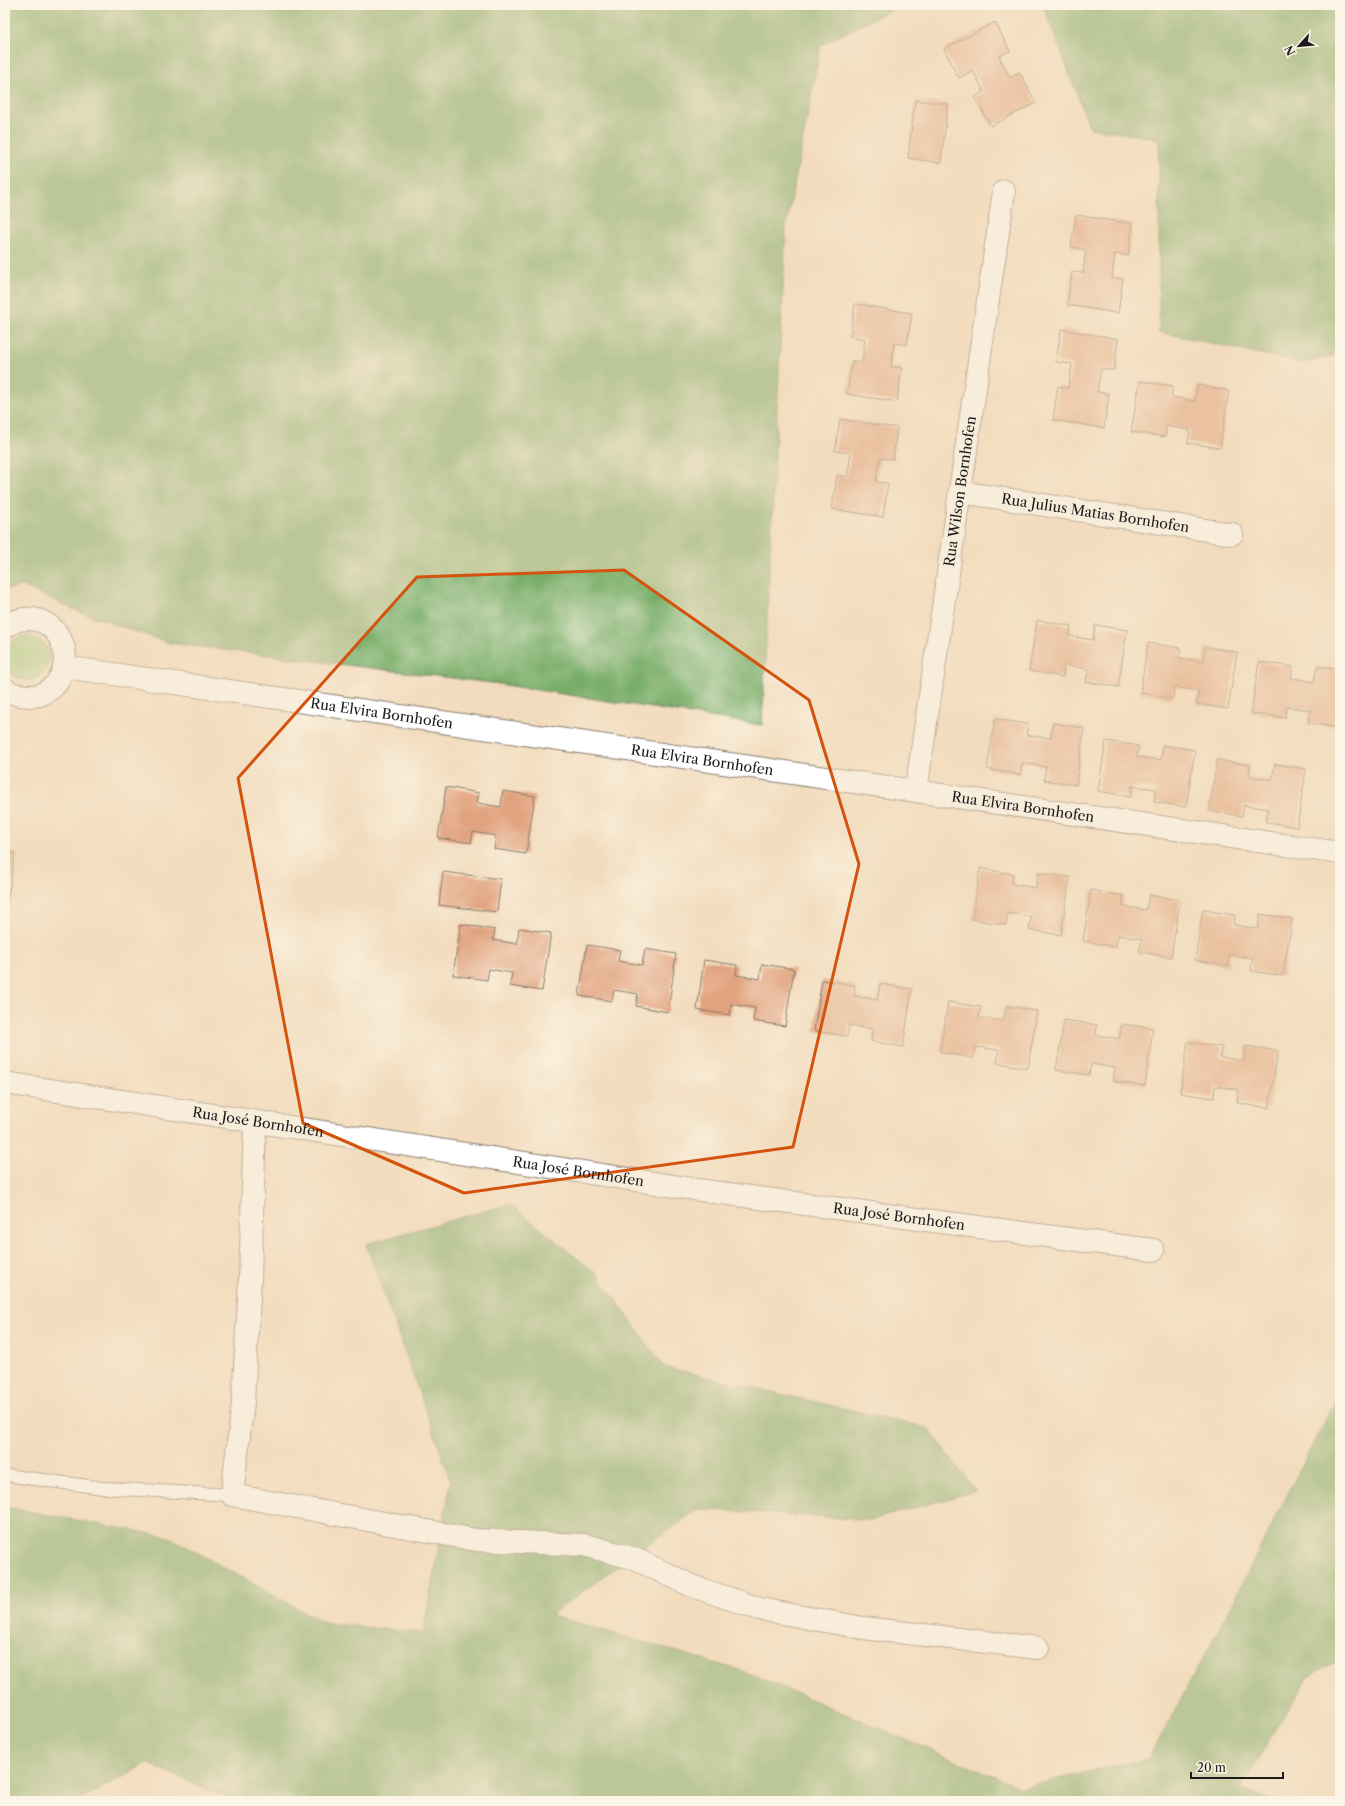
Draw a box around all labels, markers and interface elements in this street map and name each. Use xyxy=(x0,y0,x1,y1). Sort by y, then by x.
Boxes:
north arrow xyxy=(1279,26,1319,66)
text: N xyxy=(1281,43,1298,58)
street label: Rua Wilson Bornhofen xyxy=(940,414,980,568)
street label: Rua Julius Matias Bornhofen xyxy=(1000,490,1191,536)
street label: Rua Elvira Bornhofen xyxy=(309,694,454,733)
street label: Rua Elvira Bornhofen xyxy=(630,741,775,779)
street label: Rua Elvira Bornhofen xyxy=(950,787,1096,826)
street label: Rua José Bornhofen xyxy=(191,1103,325,1141)
street label: Rua José Bornhofen xyxy=(511,1152,645,1190)
street label: Rua José Bornhofen xyxy=(832,1199,966,1234)
scale bar xyxy=(1191,1754,1283,1780)
text: 20 m xyxy=(1197,1760,1226,1775)

